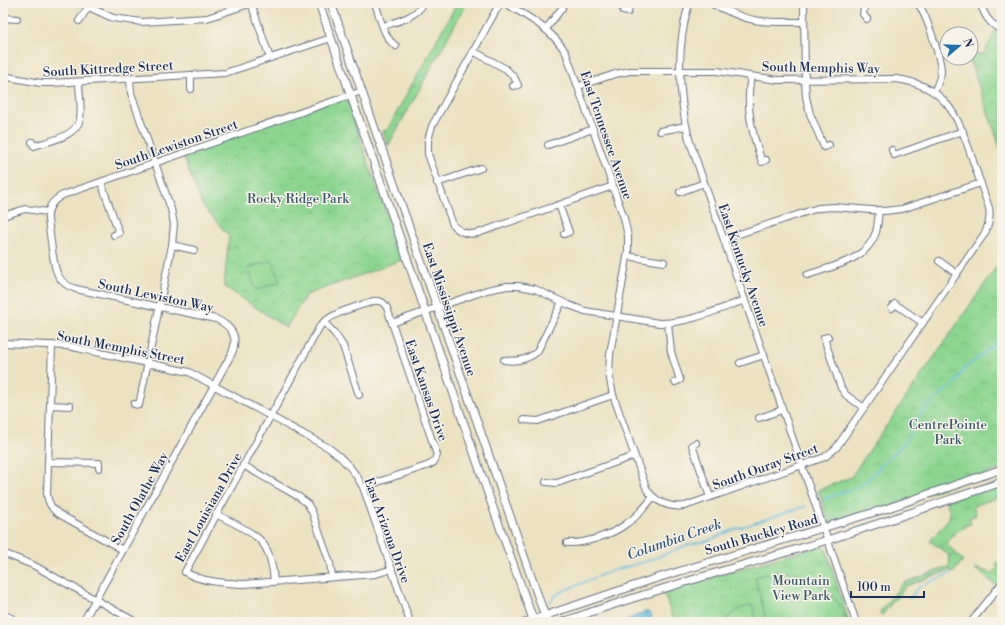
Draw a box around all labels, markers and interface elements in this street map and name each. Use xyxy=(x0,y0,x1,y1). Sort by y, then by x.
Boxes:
north arrow xyxy=(939,26,979,66)
text: N xyxy=(959,37,976,50)
street label: South Kittredge Street xyxy=(42,58,174,80)
street label: South Memphis Way xyxy=(762,59,881,77)
street label: East Tennessee Avenue xyxy=(576,69,636,202)
street label: South Lewiston Street xyxy=(113,116,240,174)
park label: Rocky Ridge Park xyxy=(247,191,350,207)
street label: East Kentucky Avenue xyxy=(714,202,772,330)
street label: East Mississippi Avenue xyxy=(419,240,480,379)
street label: South Lewiston Way xyxy=(97,276,216,316)
street label: South Memphis Street xyxy=(55,328,187,368)
street label: East Kansas Drive xyxy=(401,337,451,444)
park label: CentrePointe Park xyxy=(909,417,988,448)
street label: South Ouray Street xyxy=(710,440,821,493)
street label: South Olathe Way xyxy=(108,449,172,548)
street label: East Louisiana Drive xyxy=(172,449,246,565)
street label: East Arizona Drive xyxy=(360,475,414,586)
street label: South Buckley Road xyxy=(703,511,820,559)
water label: Columbia Creek xyxy=(625,515,724,565)
park label: Mountain View Park xyxy=(771,573,831,604)
scale bar xyxy=(851,573,924,599)
text: 100 m xyxy=(857,580,891,595)

